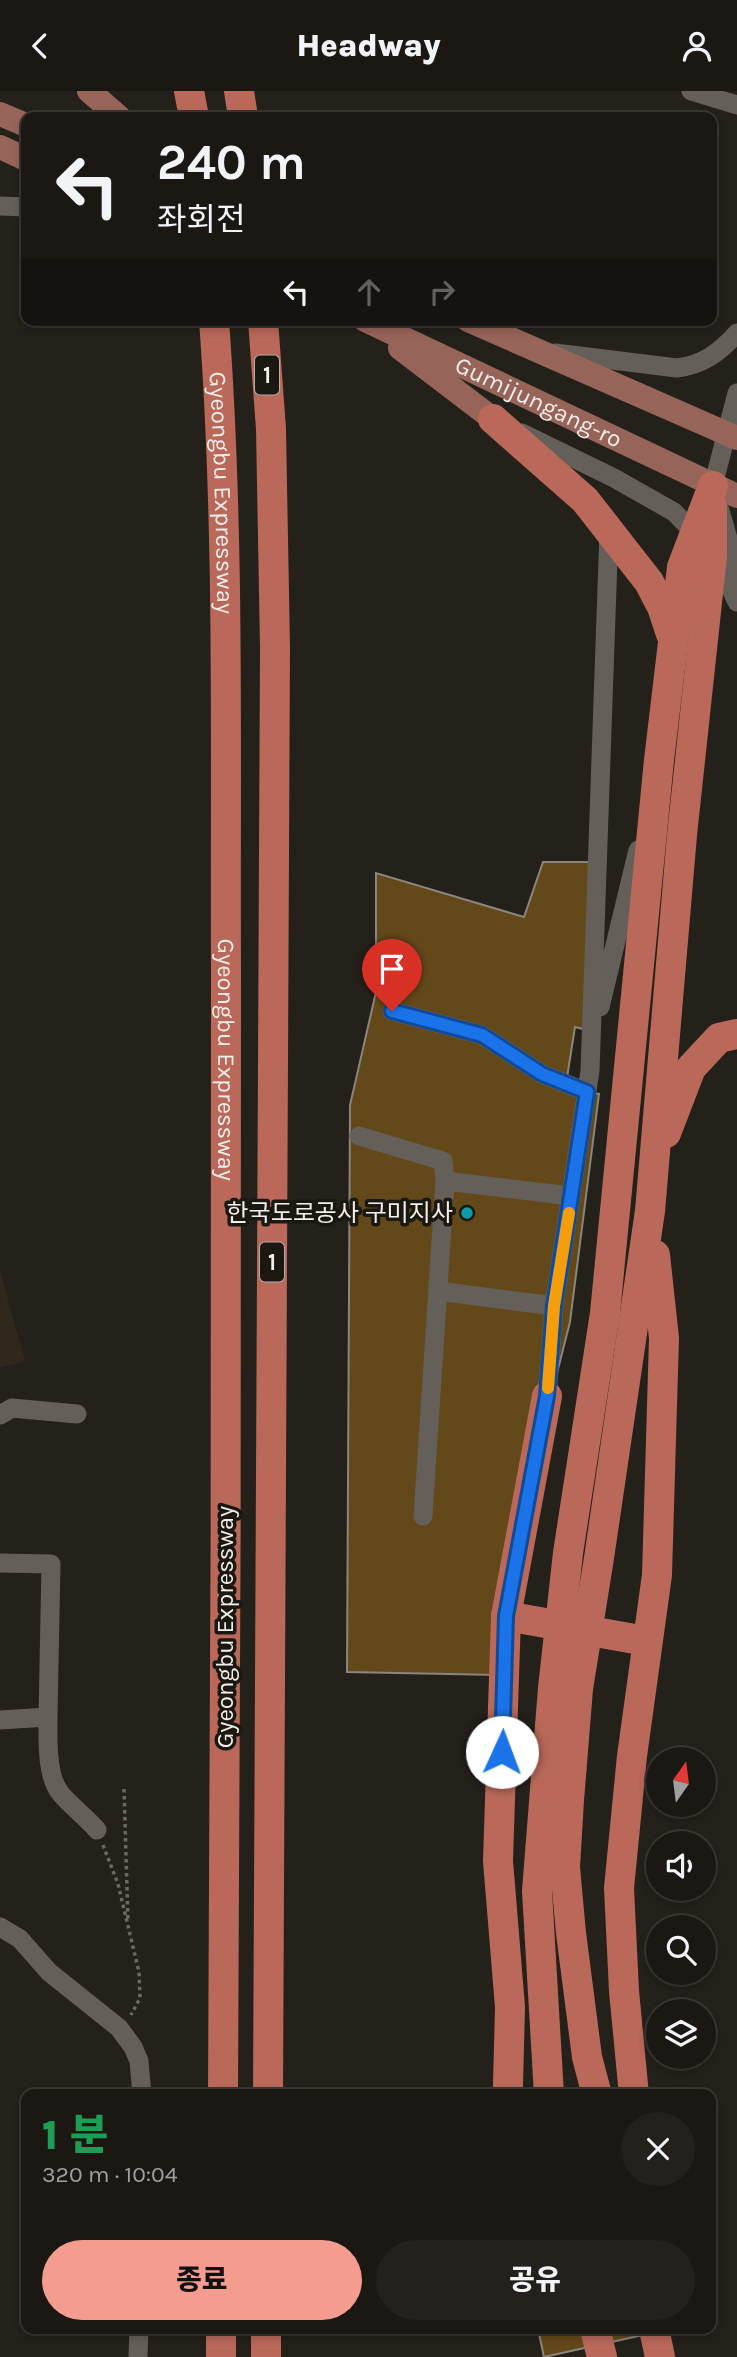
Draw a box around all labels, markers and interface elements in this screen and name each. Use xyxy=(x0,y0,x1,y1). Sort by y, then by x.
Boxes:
icon: back xyxy=(21,27,59,65)
text: Headway xyxy=(296,27,441,64)
icon: person xyxy=(678,27,716,65)
text: 240 m xyxy=(157,134,306,191)
icon: left xyxy=(42,140,133,231)
text: 좌회전 xyxy=(157,201,245,238)
icon: left xyxy=(277,273,315,311)
icon: ahead xyxy=(350,273,388,311)
icon: right xyxy=(423,273,461,311)
street label: Gumijungang-ro xyxy=(451,351,626,454)
road number: 1 xyxy=(255,355,279,395)
street label: Gyeongbu Expressway xyxy=(203,371,239,614)
street label: Gyeongbu Expressway xyxy=(212,938,240,1181)
pin xyxy=(362,939,422,1011)
icon: arrive xyxy=(373,950,411,988)
place label: 한국도로공사 구미지사 xyxy=(227,1199,453,1227)
marker: 한국도로공사 구미지사 xyxy=(459,1205,475,1221)
road number: 1 xyxy=(260,1243,284,1281)
street label: Gyeongbu Expressway xyxy=(211,1506,239,1748)
position arrow xyxy=(465,1715,539,1789)
north arrow xyxy=(646,1747,716,1817)
map controls xyxy=(646,1747,716,2069)
button: sound xyxy=(646,1831,716,1901)
button: search xyxy=(646,1915,716,1985)
button: layers xyxy=(646,1999,716,2069)
text: 1 분 xyxy=(42,2110,108,2160)
button: close xyxy=(621,2112,695,2186)
text: 320 m · 10:04 xyxy=(42,2161,178,2188)
button: 종료 xyxy=(42,2240,362,2320)
button: 공유 xyxy=(376,2240,695,2320)

